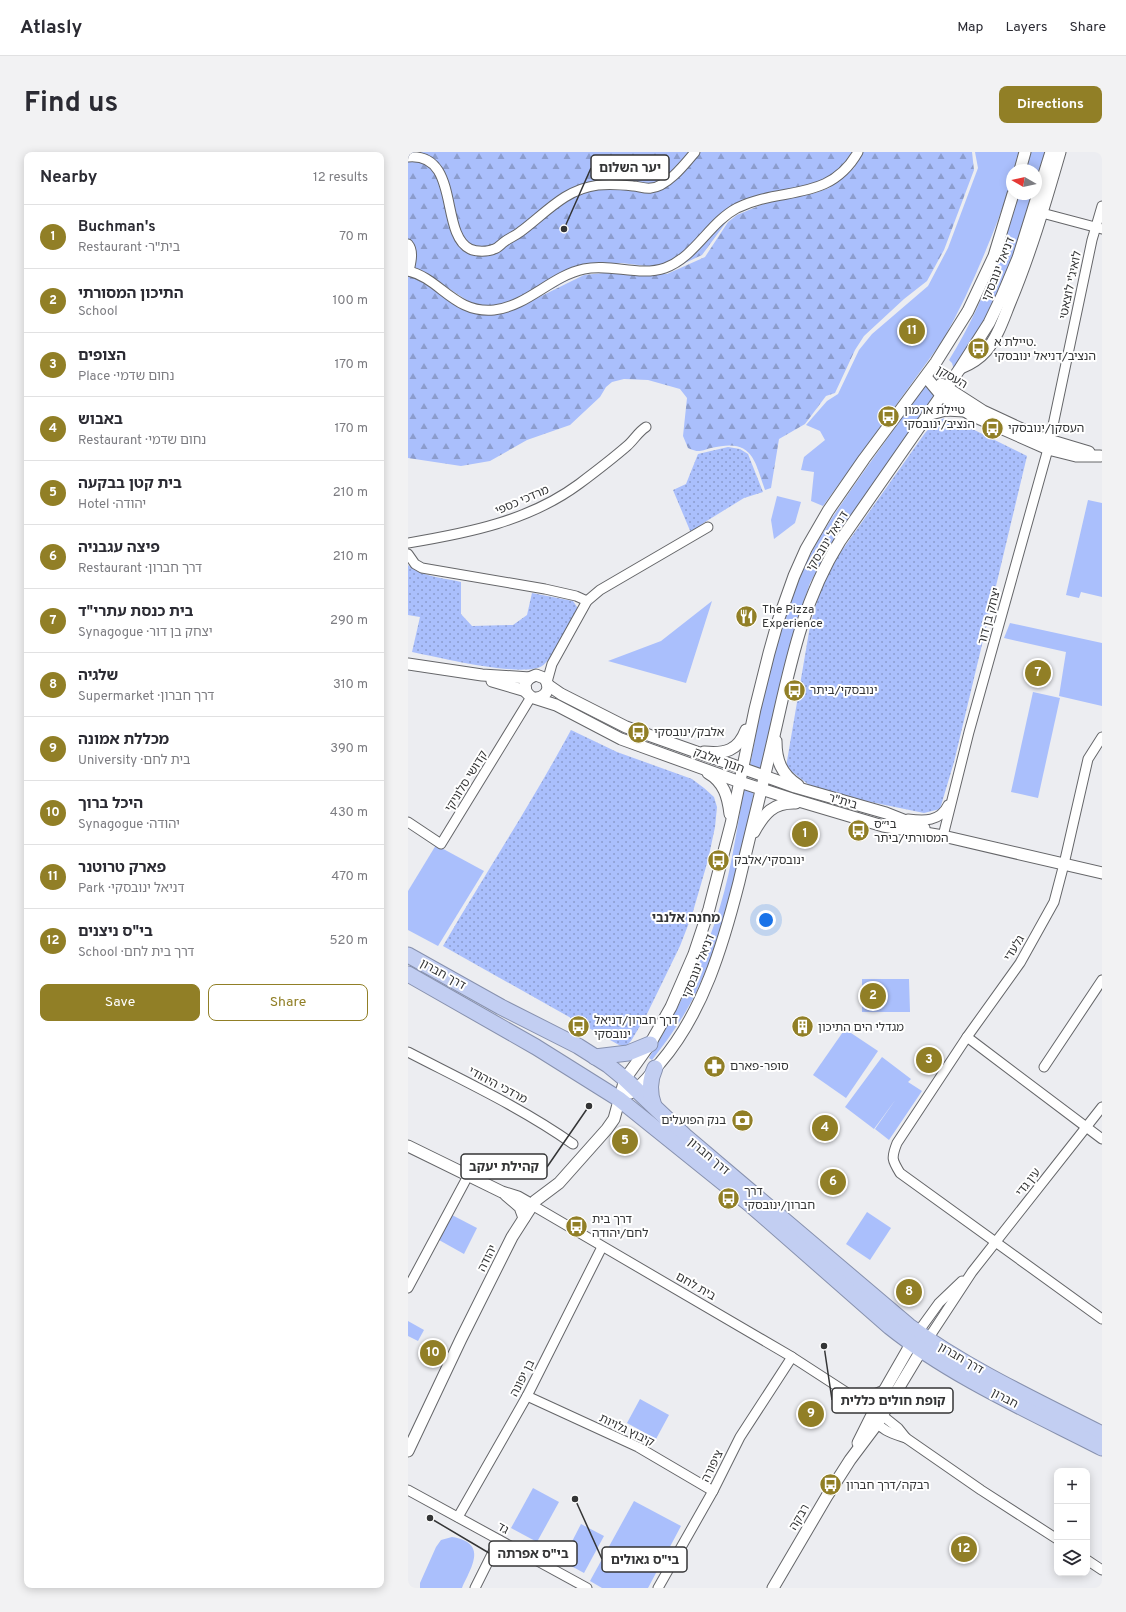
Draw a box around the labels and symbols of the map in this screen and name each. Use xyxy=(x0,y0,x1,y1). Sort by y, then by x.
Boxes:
callout: יער השלום xyxy=(591,155,669,180)
text: יער השלום xyxy=(599,161,661,177)
north arrow xyxy=(1006,164,1042,200)
street label: דניאל ינובסקי xyxy=(979,234,1019,304)
street label: לואיג'י לוצאטי xyxy=(1056,250,1086,321)
pin: 11 xyxy=(899,316,925,346)
place label: טיילת א. הנציב/דניאל ינובסקי xyxy=(994,335,1096,365)
bus stop icon: טיילת א. הנציב/דניאל ינובסקי xyxy=(966,336,992,362)
street label: העסקן xyxy=(933,363,970,393)
place label: טיילת ארמון הנציב/ינובסקי xyxy=(904,403,975,433)
bus stop icon: טיילת ארמון הנציב/ינובסקי xyxy=(876,404,902,430)
bus stop icon: העסקן/ינובסקי xyxy=(979,415,1005,441)
place label: העסקן/ינובסקי xyxy=(1008,421,1084,437)
street label: מרדכי כספי xyxy=(493,482,552,519)
street label: דניאל ינובסקי xyxy=(803,508,853,575)
street label: יצחק בן דור xyxy=(975,586,1005,647)
place label: The Pizza Experience xyxy=(762,602,823,632)
restaurant icon: The Pizza Experience xyxy=(733,603,759,629)
pin: 7 xyxy=(1025,658,1051,688)
bus stop icon: ינובסקי/ביתר xyxy=(782,677,808,703)
place label: ינובסקי/ביתר xyxy=(810,683,877,699)
bus stop icon: אלבק/ינובסקי xyxy=(625,719,651,745)
place label: אלבק/ינובסקי xyxy=(654,725,725,741)
street label: חנוך אלבק xyxy=(691,744,746,778)
street label: קדושי סלוניקי xyxy=(442,748,492,815)
street label: בית"ר xyxy=(826,790,859,814)
place label: בי״ס המסורתי/ביתר xyxy=(874,817,949,847)
bus stop icon: בי״ס המסורתי/ביתר xyxy=(846,818,872,844)
pin: 1 xyxy=(792,819,818,849)
bus stop icon: ינובסקי/אלבק xyxy=(706,847,732,873)
place label: ינובסקי/אלבק xyxy=(734,853,804,869)
your location xyxy=(756,910,776,930)
district label: מחנה אלנבי xyxy=(652,911,720,927)
street label: דניאל ינובסקי xyxy=(679,931,719,1001)
street label: גלעדי xyxy=(1001,932,1029,965)
street label: דרך חברון xyxy=(417,956,469,994)
pin: 2 xyxy=(860,981,886,1011)
place label: דרך חברון/דניאל ינובסקי xyxy=(594,1013,678,1043)
bus stop icon: דרך חברון/דניאל ינובסקי xyxy=(565,1014,591,1040)
building icon: מגדלי הים התיכון xyxy=(789,1014,815,1040)
place label: מגדלי הים התיכון xyxy=(818,1020,904,1036)
pin: 3 xyxy=(916,1045,942,1075)
pharmacy icon: סופר-פארם xyxy=(701,1053,727,1079)
place label: סופר-פארם xyxy=(730,1059,789,1075)
street label: מרדכי היהודי xyxy=(465,1064,530,1108)
bank icon: בנק הפועלים xyxy=(729,1107,755,1133)
place label: בנק הפועלים xyxy=(661,1113,726,1129)
pin: 4 xyxy=(812,1113,838,1143)
pin: 5 xyxy=(612,1126,638,1156)
street label: דרך חברון xyxy=(684,1135,733,1179)
callout: קהילת יעקב xyxy=(461,1154,547,1179)
text: קהילת יעקב xyxy=(469,1160,539,1176)
street label: עין גדי xyxy=(1013,1165,1045,1200)
pin: 6 xyxy=(820,1167,846,1197)
place label: דרך חברון/ינובסקי xyxy=(744,1184,815,1214)
bus stop icon: דרך חברון/ינובסקי xyxy=(716,1185,742,1211)
place label: דרך בית לחם/יהודה xyxy=(592,1212,649,1242)
bus stop icon: דרך בית לחם/יהודה xyxy=(564,1213,590,1239)
street label: יהודה xyxy=(474,1242,501,1275)
street label: בית לחם xyxy=(673,1269,719,1305)
pin: 8 xyxy=(896,1277,922,1307)
pin: 10 xyxy=(420,1338,446,1368)
street label: דרך חברון xyxy=(935,1339,987,1379)
street label: בן יפונה xyxy=(507,1357,539,1400)
street label: חברון xyxy=(988,1385,1021,1413)
callout: קופת חולים כללית xyxy=(832,1388,953,1413)
text: קופת חולים כללית xyxy=(840,1394,946,1410)
pin: 9 xyxy=(798,1399,824,1429)
street label: קיבוץ גלויות xyxy=(596,1411,657,1451)
street label: ציפורה xyxy=(698,1447,728,1485)
bus stop icon: רבקה/דרך חברון xyxy=(818,1472,844,1498)
place label: רבקה/דרך חברון xyxy=(846,1478,929,1494)
street label: רבקה xyxy=(786,1502,814,1534)
street label: גד xyxy=(494,1519,512,1539)
pin: 12 xyxy=(951,1534,977,1564)
callout: בי"ס אפרתה xyxy=(489,1541,577,1566)
text: בי"ס אפרתה xyxy=(497,1547,569,1563)
callout: בי"ס גאולים xyxy=(602,1547,687,1572)
text: בי"ס גאולים xyxy=(611,1553,680,1569)

